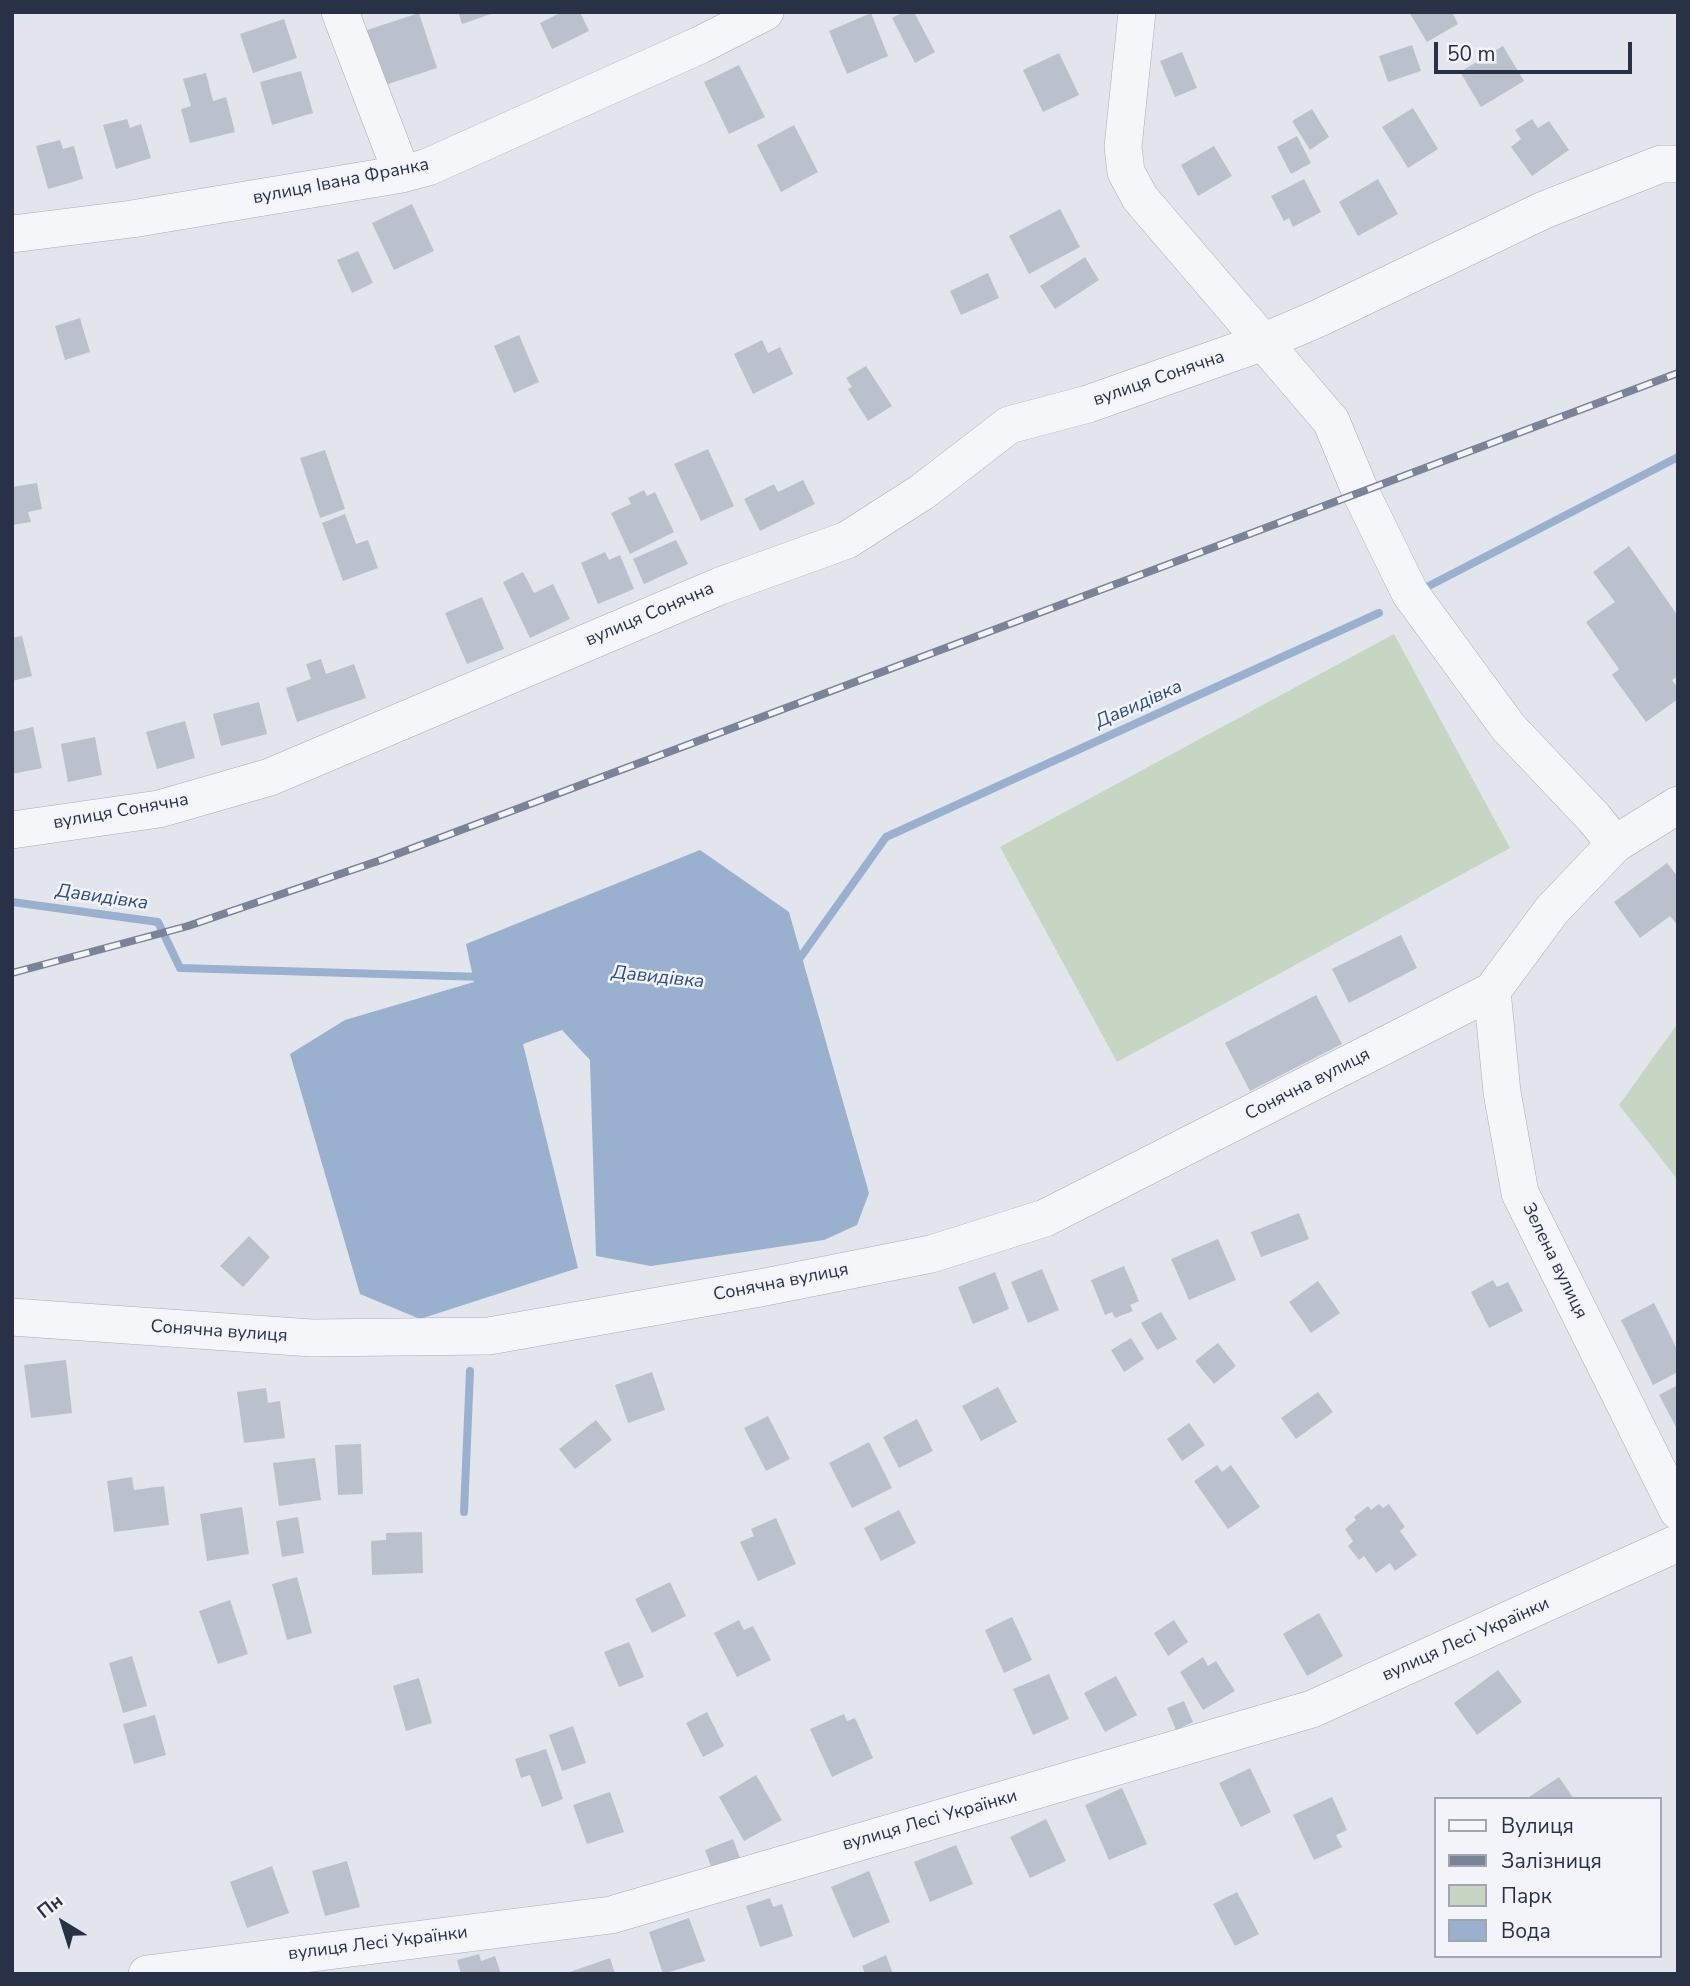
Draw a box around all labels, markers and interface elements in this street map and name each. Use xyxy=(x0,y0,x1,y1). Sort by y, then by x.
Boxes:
scale bar xyxy=(1438,28,1636,72)
text: 50 m xyxy=(1447,40,1496,68)
street label: вулиця Івана Франка xyxy=(251,154,431,210)
street label: вулиця Сонячна xyxy=(1091,346,1227,412)
street label: вулиця Сонячна xyxy=(583,578,717,652)
water label: Давидівка xyxy=(1092,676,1186,734)
street label: вулиця Сонячна xyxy=(52,789,190,835)
water label: Давидівка xyxy=(54,880,150,916)
water label: Давидівка xyxy=(611,962,705,994)
street label: Сонячна вулиця xyxy=(1242,1044,1374,1126)
street label: Зелена вулиця xyxy=(1517,1200,1591,1322)
street label: Сонячна вулиця xyxy=(712,1259,850,1307)
street label: Сонячна вулиця xyxy=(150,1316,288,1348)
street label: вулиця Лесі Українки xyxy=(1379,1593,1553,1687)
street label: вулиця Лесі Українки xyxy=(840,1786,1020,1856)
legend xyxy=(1434,1797,1662,1958)
text: Вулиця xyxy=(1501,1812,1574,1840)
text: Залізниця xyxy=(1501,1847,1602,1875)
text: Парк xyxy=(1501,1882,1552,1910)
north arrow xyxy=(28,1888,98,1958)
text: Пн xyxy=(32,1888,68,1925)
text: Вода xyxy=(1501,1917,1551,1945)
street label: вулиця Лесі Українки xyxy=(287,1922,469,1966)

